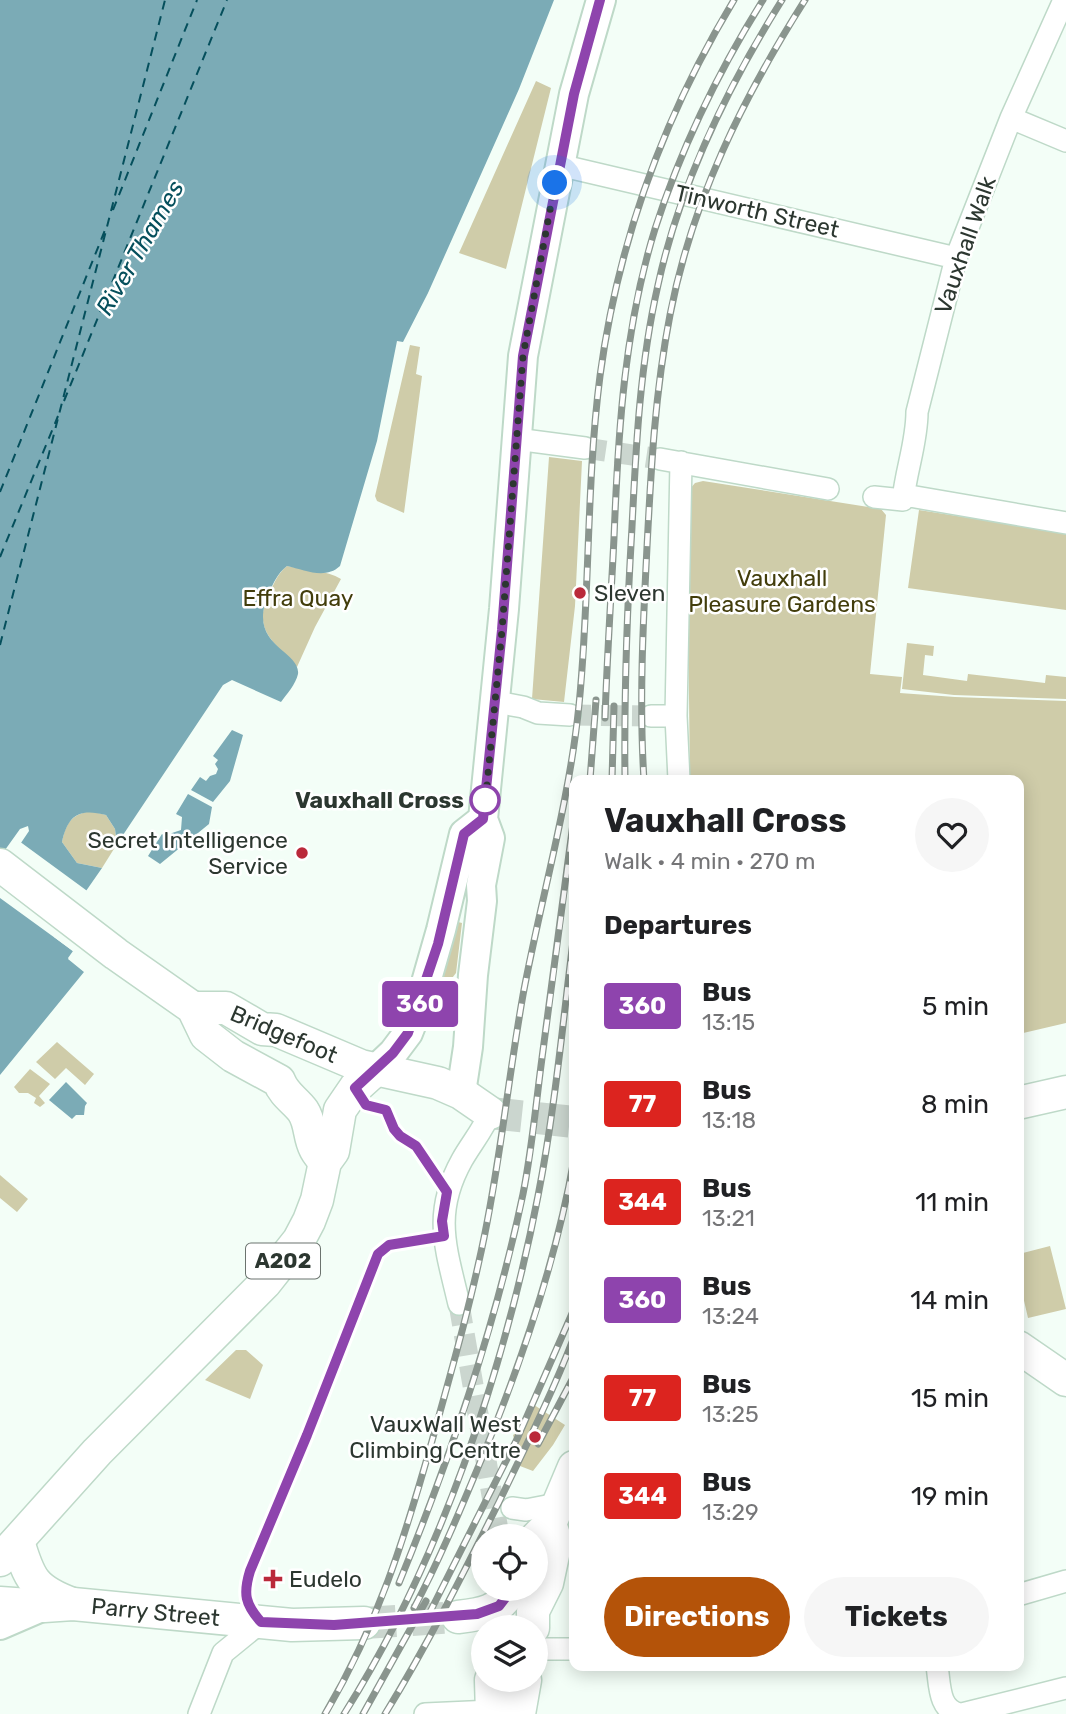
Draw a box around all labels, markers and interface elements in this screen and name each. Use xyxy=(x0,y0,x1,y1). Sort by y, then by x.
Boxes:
your location xyxy=(537,165,572,200)
street label: Vauxhall Walk xyxy=(928,172,1002,318)
water label: River Thames xyxy=(90,176,190,320)
street label: Tinworth Street xyxy=(672,178,842,244)
park label: Vauxhall Pleasure Gardens xyxy=(688,564,876,618)
place label: Sleven xyxy=(594,579,666,607)
park label: Effra Quay xyxy=(242,584,354,612)
marker: Sleven xyxy=(572,585,588,601)
marker: Vauxhall Cross xyxy=(470,785,500,815)
place label: Vauxhall Cross xyxy=(295,786,464,814)
button: heart xyxy=(915,798,989,872)
text: Vauxhall Cross xyxy=(604,801,846,840)
place label: Secret Intelligence Service xyxy=(87,826,288,880)
marker: Secret Intelligence Service xyxy=(294,845,310,861)
text: Walk · 4 min · 270 m xyxy=(604,847,815,875)
text: Departures xyxy=(604,910,752,941)
text: Bus xyxy=(702,977,751,1008)
line badge: 360 xyxy=(380,981,460,1027)
text: 360 xyxy=(396,990,444,1018)
text: 5 min xyxy=(922,991,989,1022)
text: 360 xyxy=(619,992,666,1020)
street label: Bridgefoot xyxy=(226,999,342,1069)
text: 13:15 xyxy=(702,1008,755,1036)
text: Bus xyxy=(702,1075,751,1106)
text: 8 min xyxy=(921,1089,989,1120)
text: 77 xyxy=(629,1090,656,1118)
text: 13:18 xyxy=(702,1106,756,1134)
text: Bus xyxy=(702,1173,751,1204)
text: 11 min xyxy=(915,1187,989,1218)
text: 344 xyxy=(618,1188,667,1216)
text: 13:21 xyxy=(702,1204,755,1232)
road number: A202 xyxy=(246,1244,320,1278)
text: Bus xyxy=(702,1271,751,1302)
text: 14 min xyxy=(910,1285,989,1316)
text: 360 xyxy=(619,1286,666,1314)
text: 13:24 xyxy=(702,1302,759,1330)
text: Bus xyxy=(702,1369,751,1400)
text: 15 min xyxy=(911,1383,989,1414)
text: 77 xyxy=(629,1384,656,1412)
text: 13:25 xyxy=(702,1400,759,1428)
place label: VauxWall West Climbing Centre xyxy=(349,1410,521,1464)
marker: VauxWall West Climbing Centre xyxy=(527,1429,543,1445)
text: Bus xyxy=(702,1467,751,1498)
text: 19 min xyxy=(911,1481,989,1512)
text: 344 xyxy=(618,1482,667,1510)
text: 13:29 xyxy=(702,1498,759,1526)
map controls xyxy=(471,1524,548,1692)
button: locate xyxy=(471,1524,548,1601)
place label: Eudelo xyxy=(289,1565,362,1593)
marker: Eudelo xyxy=(263,1569,283,1589)
button: Directions xyxy=(604,1577,790,1657)
button: Tickets xyxy=(804,1577,989,1657)
street label: Parry Street xyxy=(90,1592,221,1632)
button: layers xyxy=(471,1615,548,1692)

